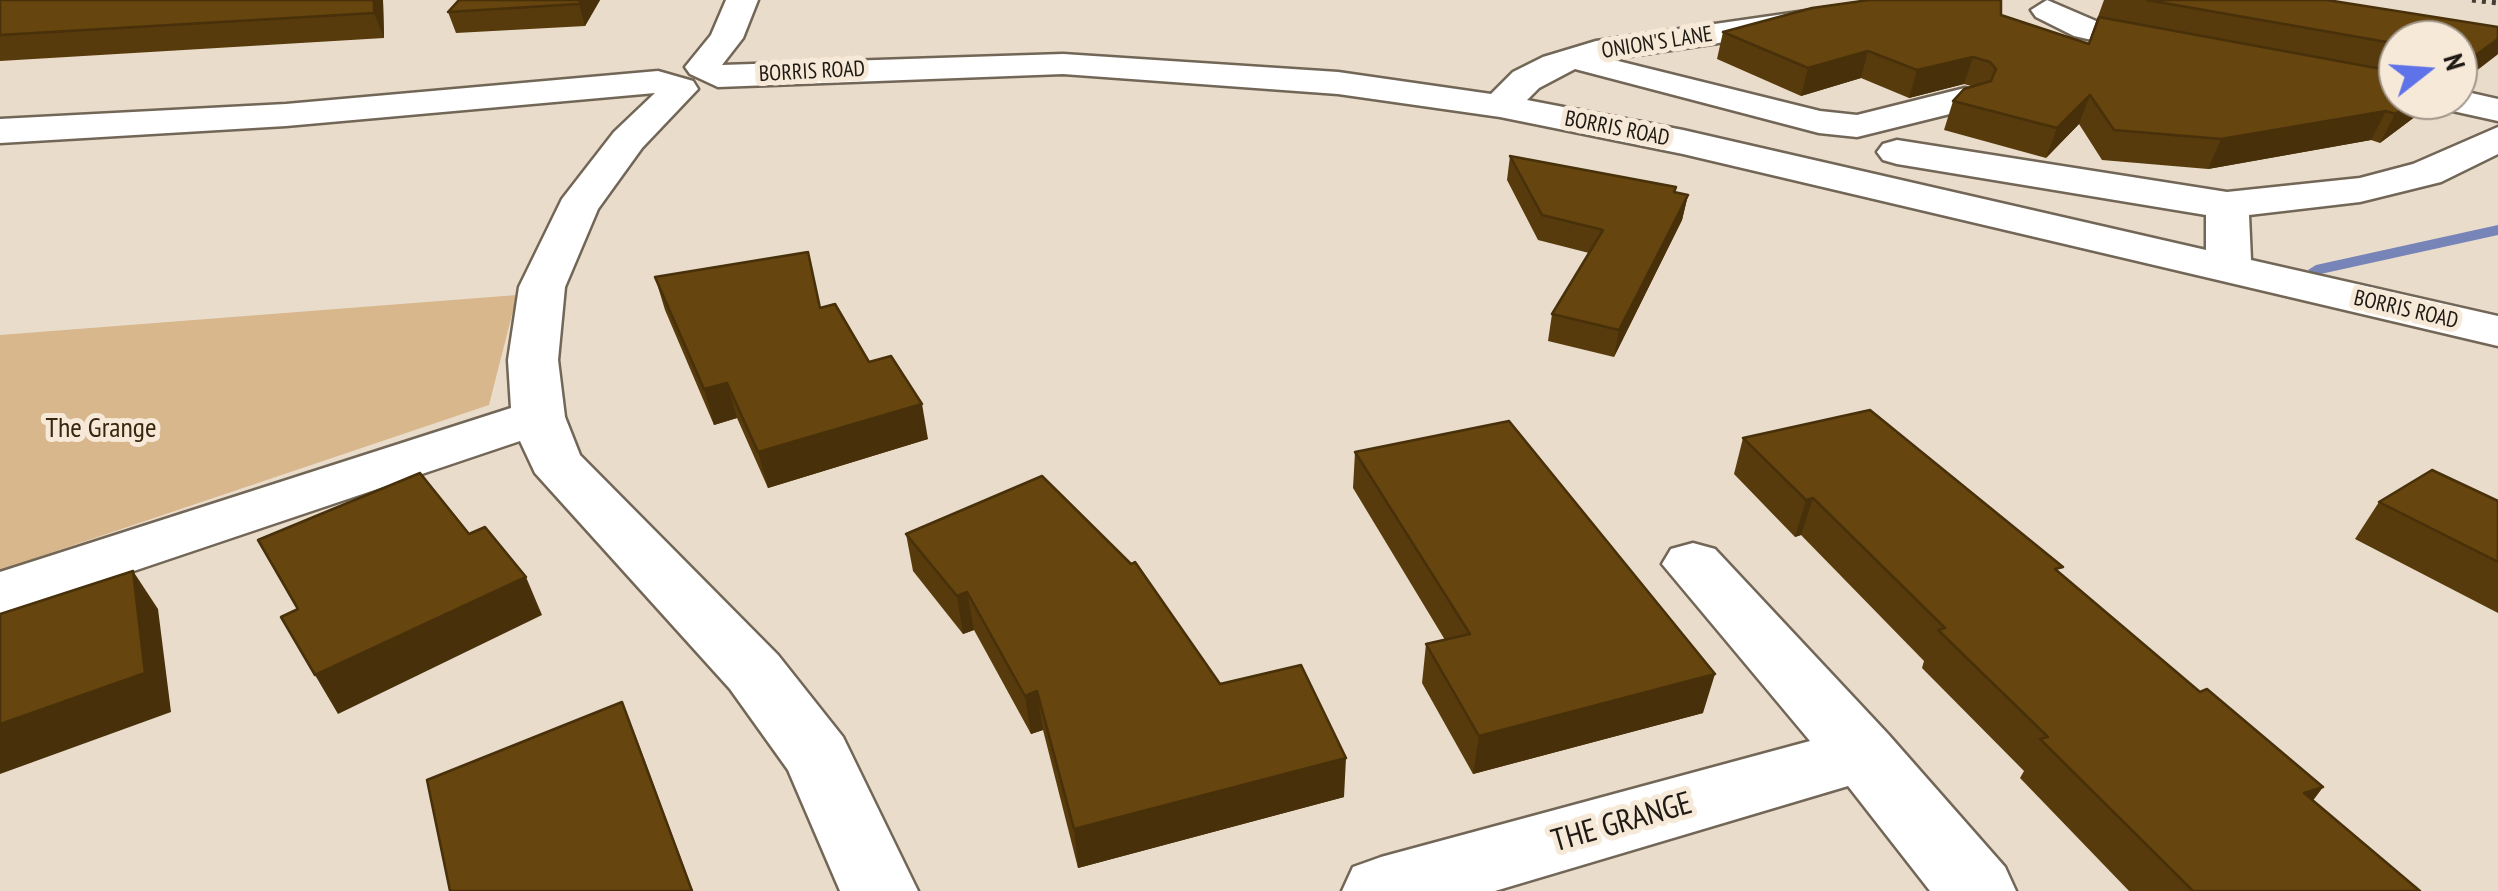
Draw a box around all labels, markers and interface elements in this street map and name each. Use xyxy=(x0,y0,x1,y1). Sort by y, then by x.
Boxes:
north arrow xyxy=(2378,20,2478,120)
street label: ONION'S LANE xyxy=(1600,21,1714,65)
text: N xyxy=(2435,49,2475,74)
street label: BORRIS ROAD xyxy=(758,56,866,88)
street label: BORRIS ROAD xyxy=(1562,106,1672,152)
street label: BORRIS ROAD xyxy=(2351,285,2461,335)
park label: The Grange xyxy=(46,412,156,446)
street label: THE GRANGE xyxy=(1547,785,1697,861)

